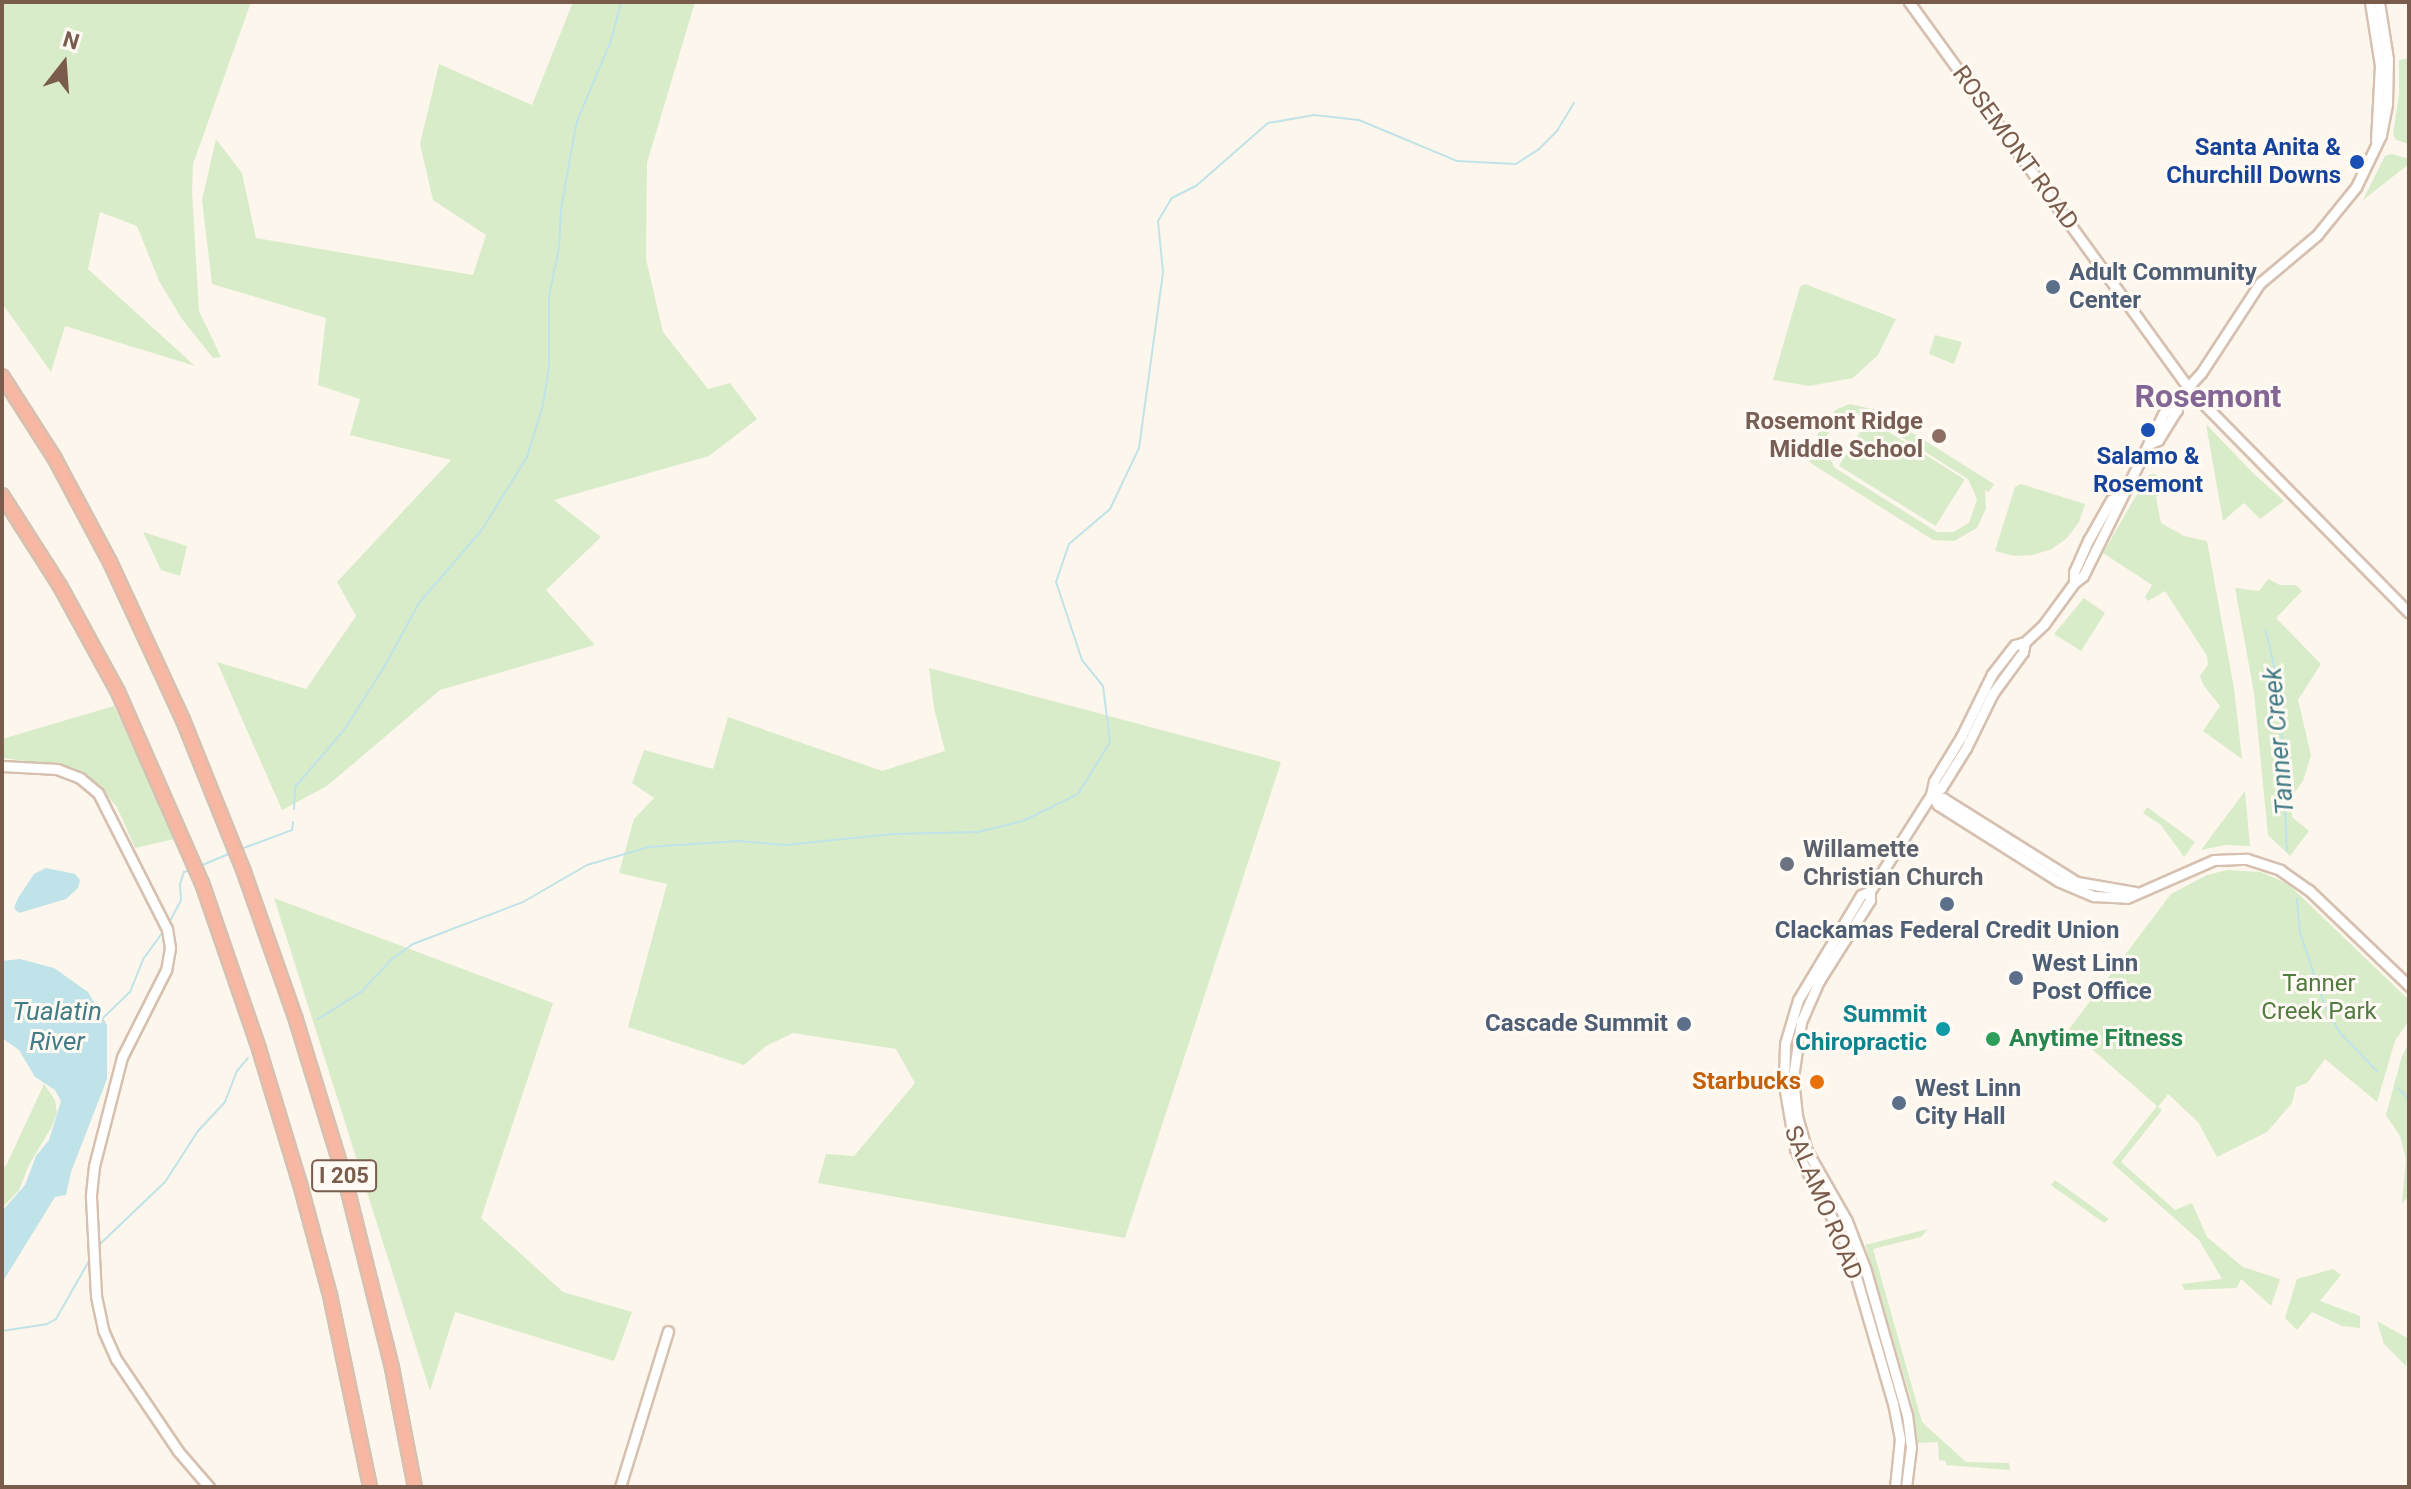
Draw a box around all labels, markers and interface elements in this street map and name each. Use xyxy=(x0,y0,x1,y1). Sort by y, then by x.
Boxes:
north arrow xyxy=(24,24,104,104)
text: N xyxy=(60,26,82,55)
street label: ROSEMONT ROAD xyxy=(1946,60,2084,236)
place label: Santa Anita & Churchill Downs xyxy=(2166,134,2341,190)
marker: Santa Anita & Churchill Downs xyxy=(2348,153,2366,171)
place label: Adult Community Center xyxy=(2069,259,2257,315)
marker: Adult Community Center xyxy=(2044,278,2062,296)
district label: Rosemont xyxy=(2135,377,2281,415)
place label: Rosemont Ridge Middle School xyxy=(1745,408,1923,464)
marker: Salamo & Rosemont xyxy=(2139,421,2157,439)
marker: Rosemont Ridge Middle School xyxy=(1930,427,1948,445)
place label: Salamo & Rosemont xyxy=(2093,443,2203,499)
water label: Tanner Creek xyxy=(2257,666,2301,816)
place label: Willamette Christian Church xyxy=(1803,836,1983,892)
marker: Willamette Christian Church xyxy=(1778,855,1796,873)
marker: Clackamas Federal Credit Union xyxy=(1938,895,1956,913)
place label: Clackamas Federal Credit Union xyxy=(1775,917,2119,945)
place label: West Linn Post Office xyxy=(2032,950,2152,1006)
marker: West Linn Post Office xyxy=(2007,969,2025,987)
park label: Tanner Creek Park xyxy=(2261,970,2377,1026)
water label: Tualatin River xyxy=(12,996,102,1058)
place label: Summit Chiropractic xyxy=(1795,1001,1927,1057)
place label: Cascade Summit xyxy=(1485,1010,1668,1038)
marker: Cascade Summit xyxy=(1675,1015,1693,1033)
marker: Summit Chiropractic xyxy=(1934,1020,1952,1038)
place label: Anytime Fitness xyxy=(2009,1025,2183,1053)
marker: Anytime Fitness xyxy=(1984,1030,2002,1048)
place label: Starbucks xyxy=(1692,1068,1801,1096)
marker: Starbucks xyxy=(1808,1073,1826,1091)
place label: West Linn City Hall xyxy=(1915,1075,2021,1131)
marker: West Linn City Hall xyxy=(1890,1094,1908,1112)
street label: SALAMO ROAD xyxy=(1778,1122,1868,1284)
road number: I 205 xyxy=(310,1158,378,1194)

